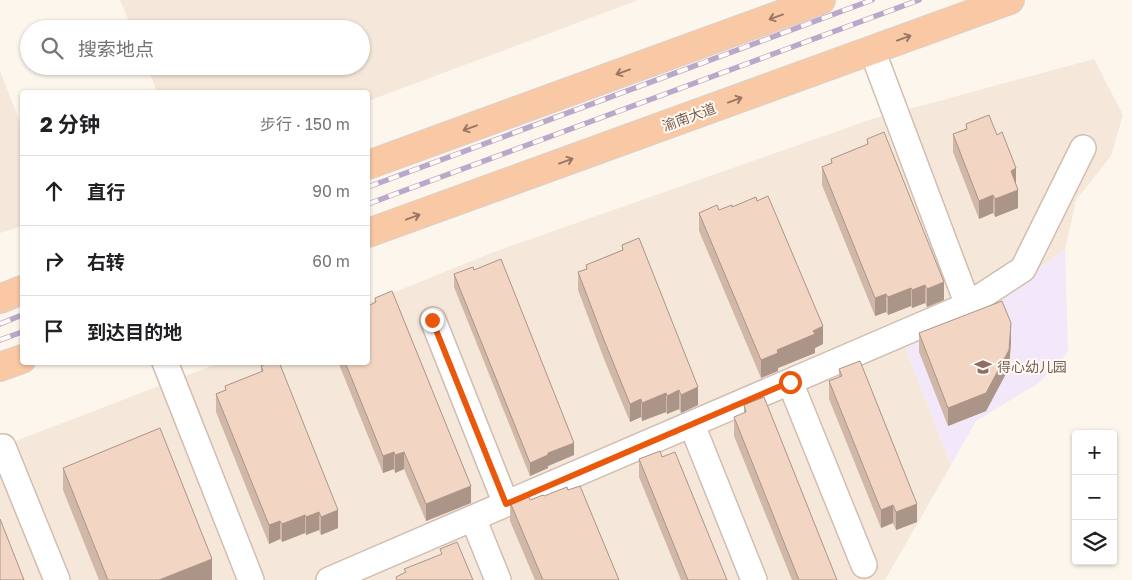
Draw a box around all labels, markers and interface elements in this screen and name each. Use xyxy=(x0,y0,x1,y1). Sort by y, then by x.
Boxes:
one-way arrow xyxy=(768,13,784,22)
search box xyxy=(20,20,370,75)
one-way arrow xyxy=(896,33,912,42)
icon: search xyxy=(38,34,66,62)
text: 搜索地点 xyxy=(78,37,154,60)
one-way arrow xyxy=(616,68,631,77)
one-way arrow xyxy=(727,95,742,104)
street label: 渝南大道 xyxy=(660,99,718,134)
text: 2 分钟 xyxy=(40,111,100,137)
text: 步行 · 150 m xyxy=(260,114,350,134)
one-way arrow xyxy=(463,124,478,133)
one-way arrow xyxy=(558,156,573,165)
icon: ahead xyxy=(40,177,68,205)
text: 直行 xyxy=(87,180,125,203)
text: 90 m xyxy=(312,181,350,201)
one-way arrow xyxy=(405,212,421,221)
icon: right xyxy=(40,247,68,275)
text: 右转 xyxy=(87,250,125,273)
text: 60 m xyxy=(312,251,350,271)
route end xyxy=(421,309,444,332)
icon: arrive xyxy=(40,317,68,345)
text: 到达目的地 xyxy=(87,320,182,343)
school or university icon: 得心幼儿园 xyxy=(973,357,993,377)
place label: 得心幼儿园 xyxy=(997,358,1067,375)
route start xyxy=(779,371,802,394)
map controls xyxy=(1072,430,1117,565)
button: + xyxy=(1072,430,1117,475)
button: − xyxy=(1072,475,1117,520)
button: layers xyxy=(1072,520,1117,565)

